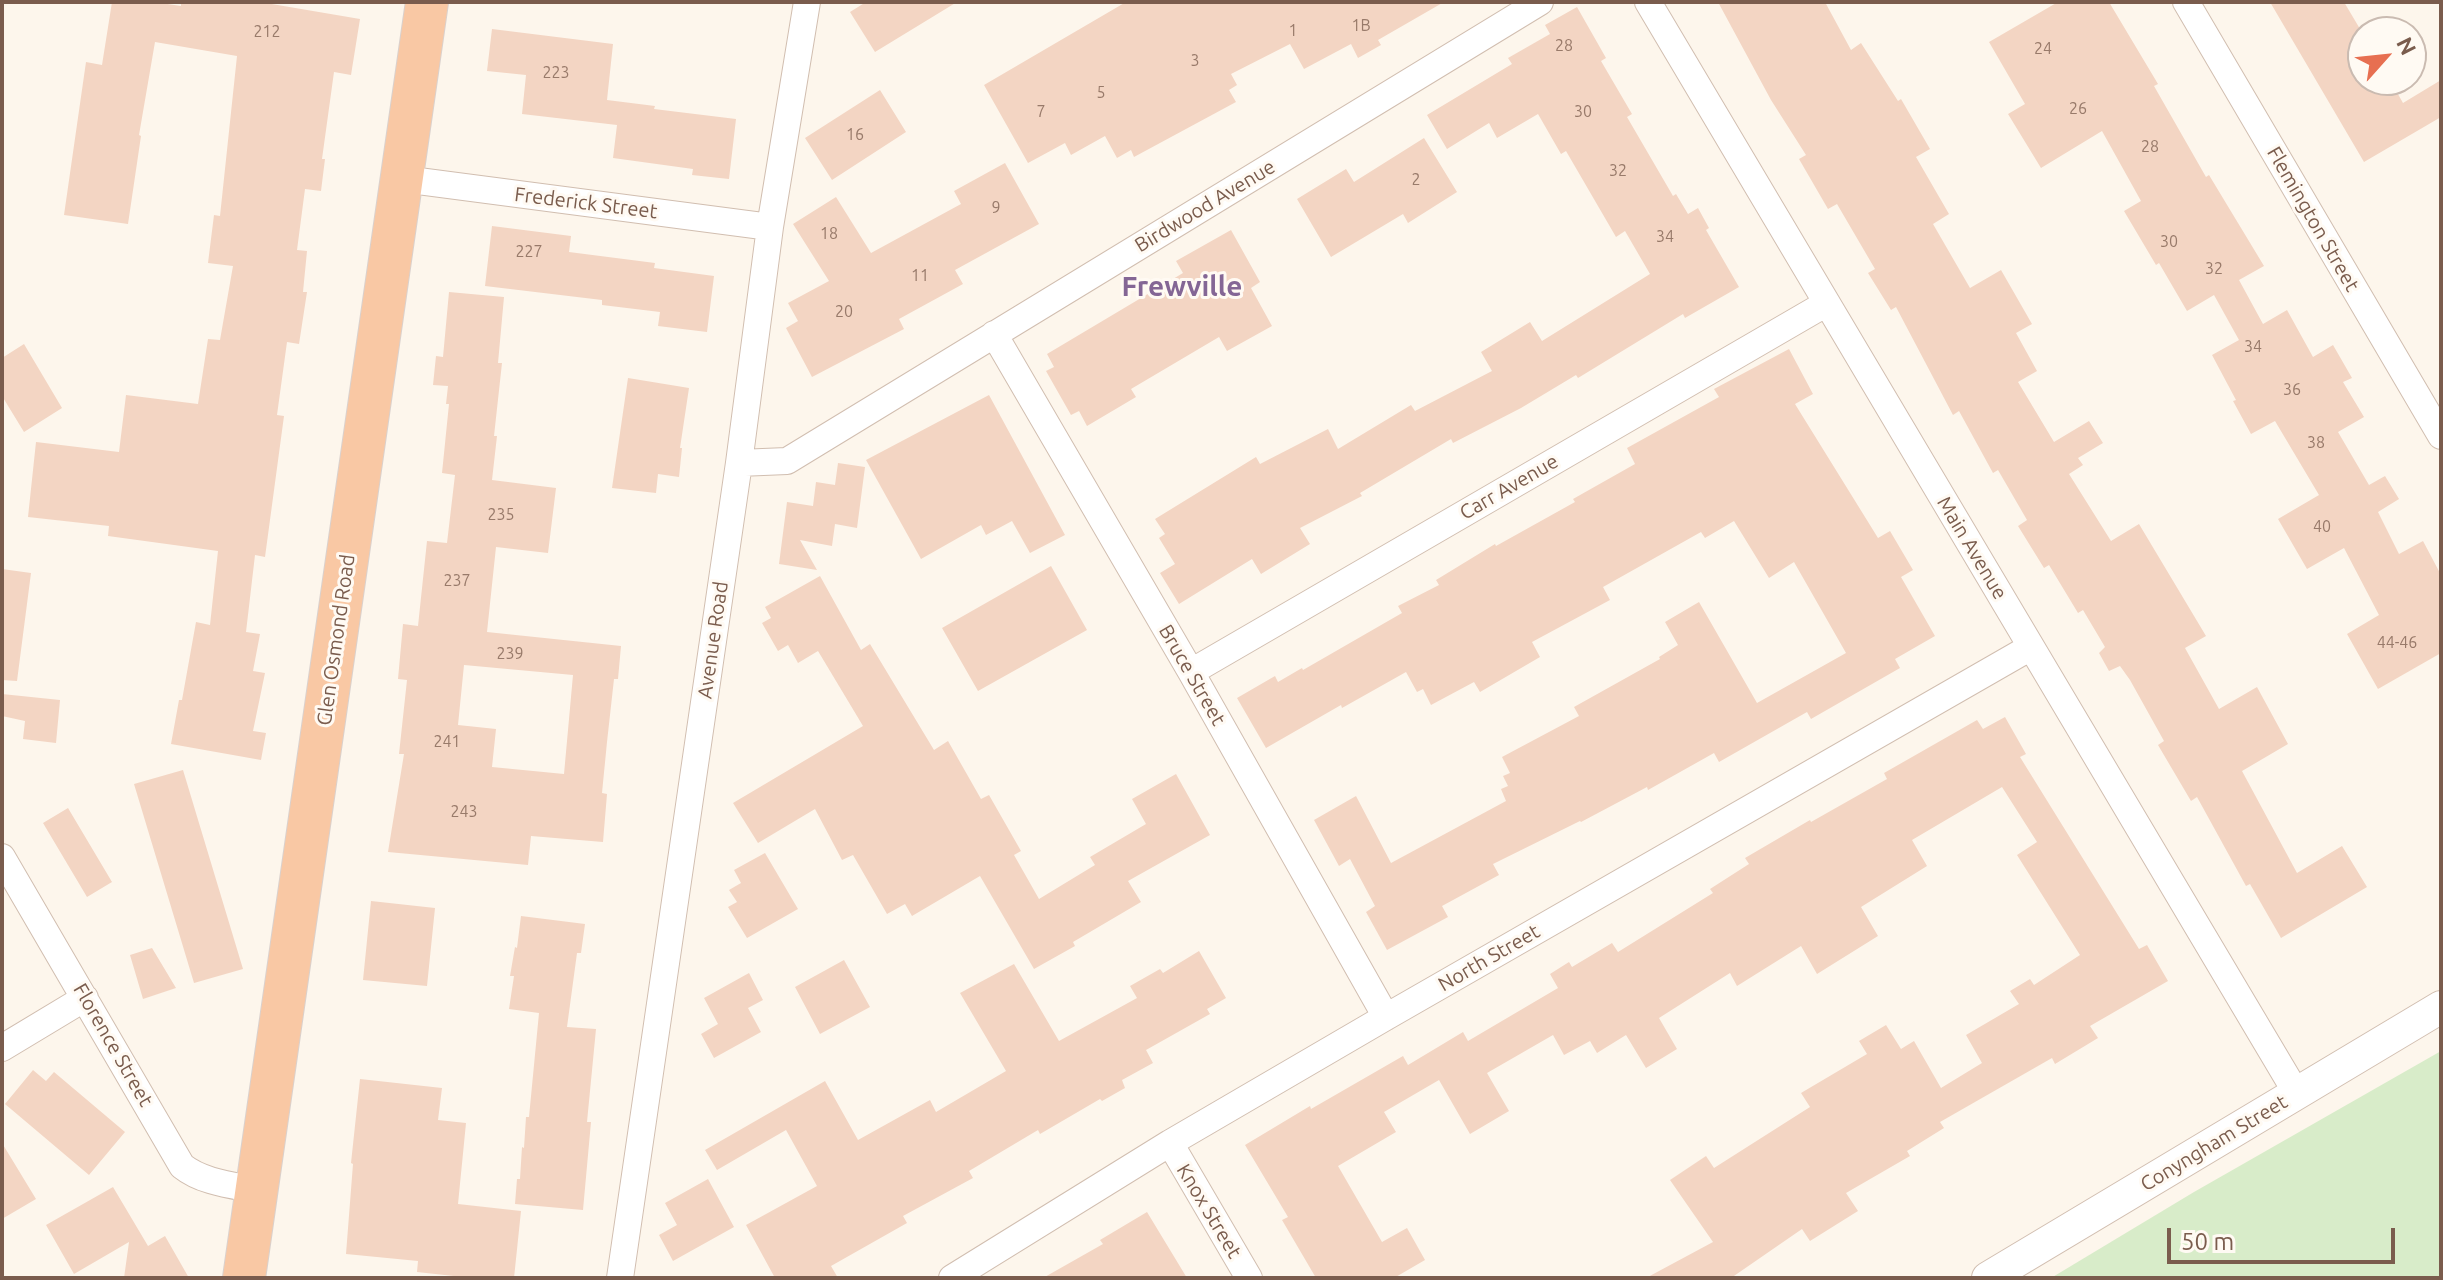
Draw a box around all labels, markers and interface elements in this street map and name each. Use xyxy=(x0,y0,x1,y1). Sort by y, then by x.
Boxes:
house number: 1B xyxy=(1351,16,1371,36)
north arrow xyxy=(2347,16,2427,96)
house number: 1 xyxy=(1288,21,1298,41)
house number: 212 xyxy=(253,22,281,42)
text: N xyxy=(2392,33,2422,59)
house number: 28 xyxy=(1555,36,1573,56)
house number: 24 xyxy=(2034,39,2052,59)
house number: 3 xyxy=(1190,51,1200,71)
house number: 223 xyxy=(542,63,570,83)
house number: 5 xyxy=(1096,83,1106,103)
house number: 26 xyxy=(2069,99,2087,119)
house number: 7 xyxy=(1036,102,1046,122)
house number: 30 xyxy=(1574,102,1592,122)
house number: 16 xyxy=(846,125,864,145)
house number: 28 xyxy=(2141,137,2159,157)
street label: Flemington Street xyxy=(2262,142,2364,296)
street label: Birdwood Avenue xyxy=(1131,155,1279,257)
house number: 32 xyxy=(1609,161,1627,181)
house number: 2 xyxy=(1411,170,1421,190)
street label: Frederick Street xyxy=(513,182,659,224)
house number: 9 xyxy=(991,198,1001,218)
house number: 18 xyxy=(820,224,838,244)
house number: 34 xyxy=(1656,227,1674,247)
house number: 30 xyxy=(2160,232,2178,252)
house number: 227 xyxy=(515,242,543,262)
house number: 32 xyxy=(2205,259,2223,279)
house number: 11 xyxy=(911,266,929,286)
district label: Frewville xyxy=(1122,270,1242,304)
house number: 20 xyxy=(835,302,853,322)
house number: 34 xyxy=(2244,337,2262,357)
house number: 36 xyxy=(2283,380,2301,400)
house number: 38 xyxy=(2307,433,2325,453)
street label: Carr Avenue xyxy=(1456,449,1562,525)
street label: Main Avenue xyxy=(1932,492,2012,604)
house number: 235 xyxy=(487,505,515,525)
house number: 40 xyxy=(2313,517,2331,537)
street label: Glen Osmond Road xyxy=(312,553,360,727)
house number: 237 xyxy=(443,571,471,591)
street label: Avenue Road xyxy=(693,580,733,700)
street label: Bruce Street xyxy=(1154,620,1230,730)
house number: 44-46 xyxy=(2377,633,2417,653)
house number: 239 xyxy=(496,644,524,664)
house number: 241 xyxy=(433,732,461,752)
house number: 243 xyxy=(450,802,478,822)
street label: North Street xyxy=(1434,919,1544,997)
street label: Florence Street xyxy=(68,979,158,1111)
street label: Conyngham Street xyxy=(2136,1090,2292,1196)
street label: Knox Street xyxy=(1172,1160,1246,1262)
scale bar xyxy=(2171,1212,2399,1262)
text: 50 m xyxy=(2181,1228,2234,1255)

